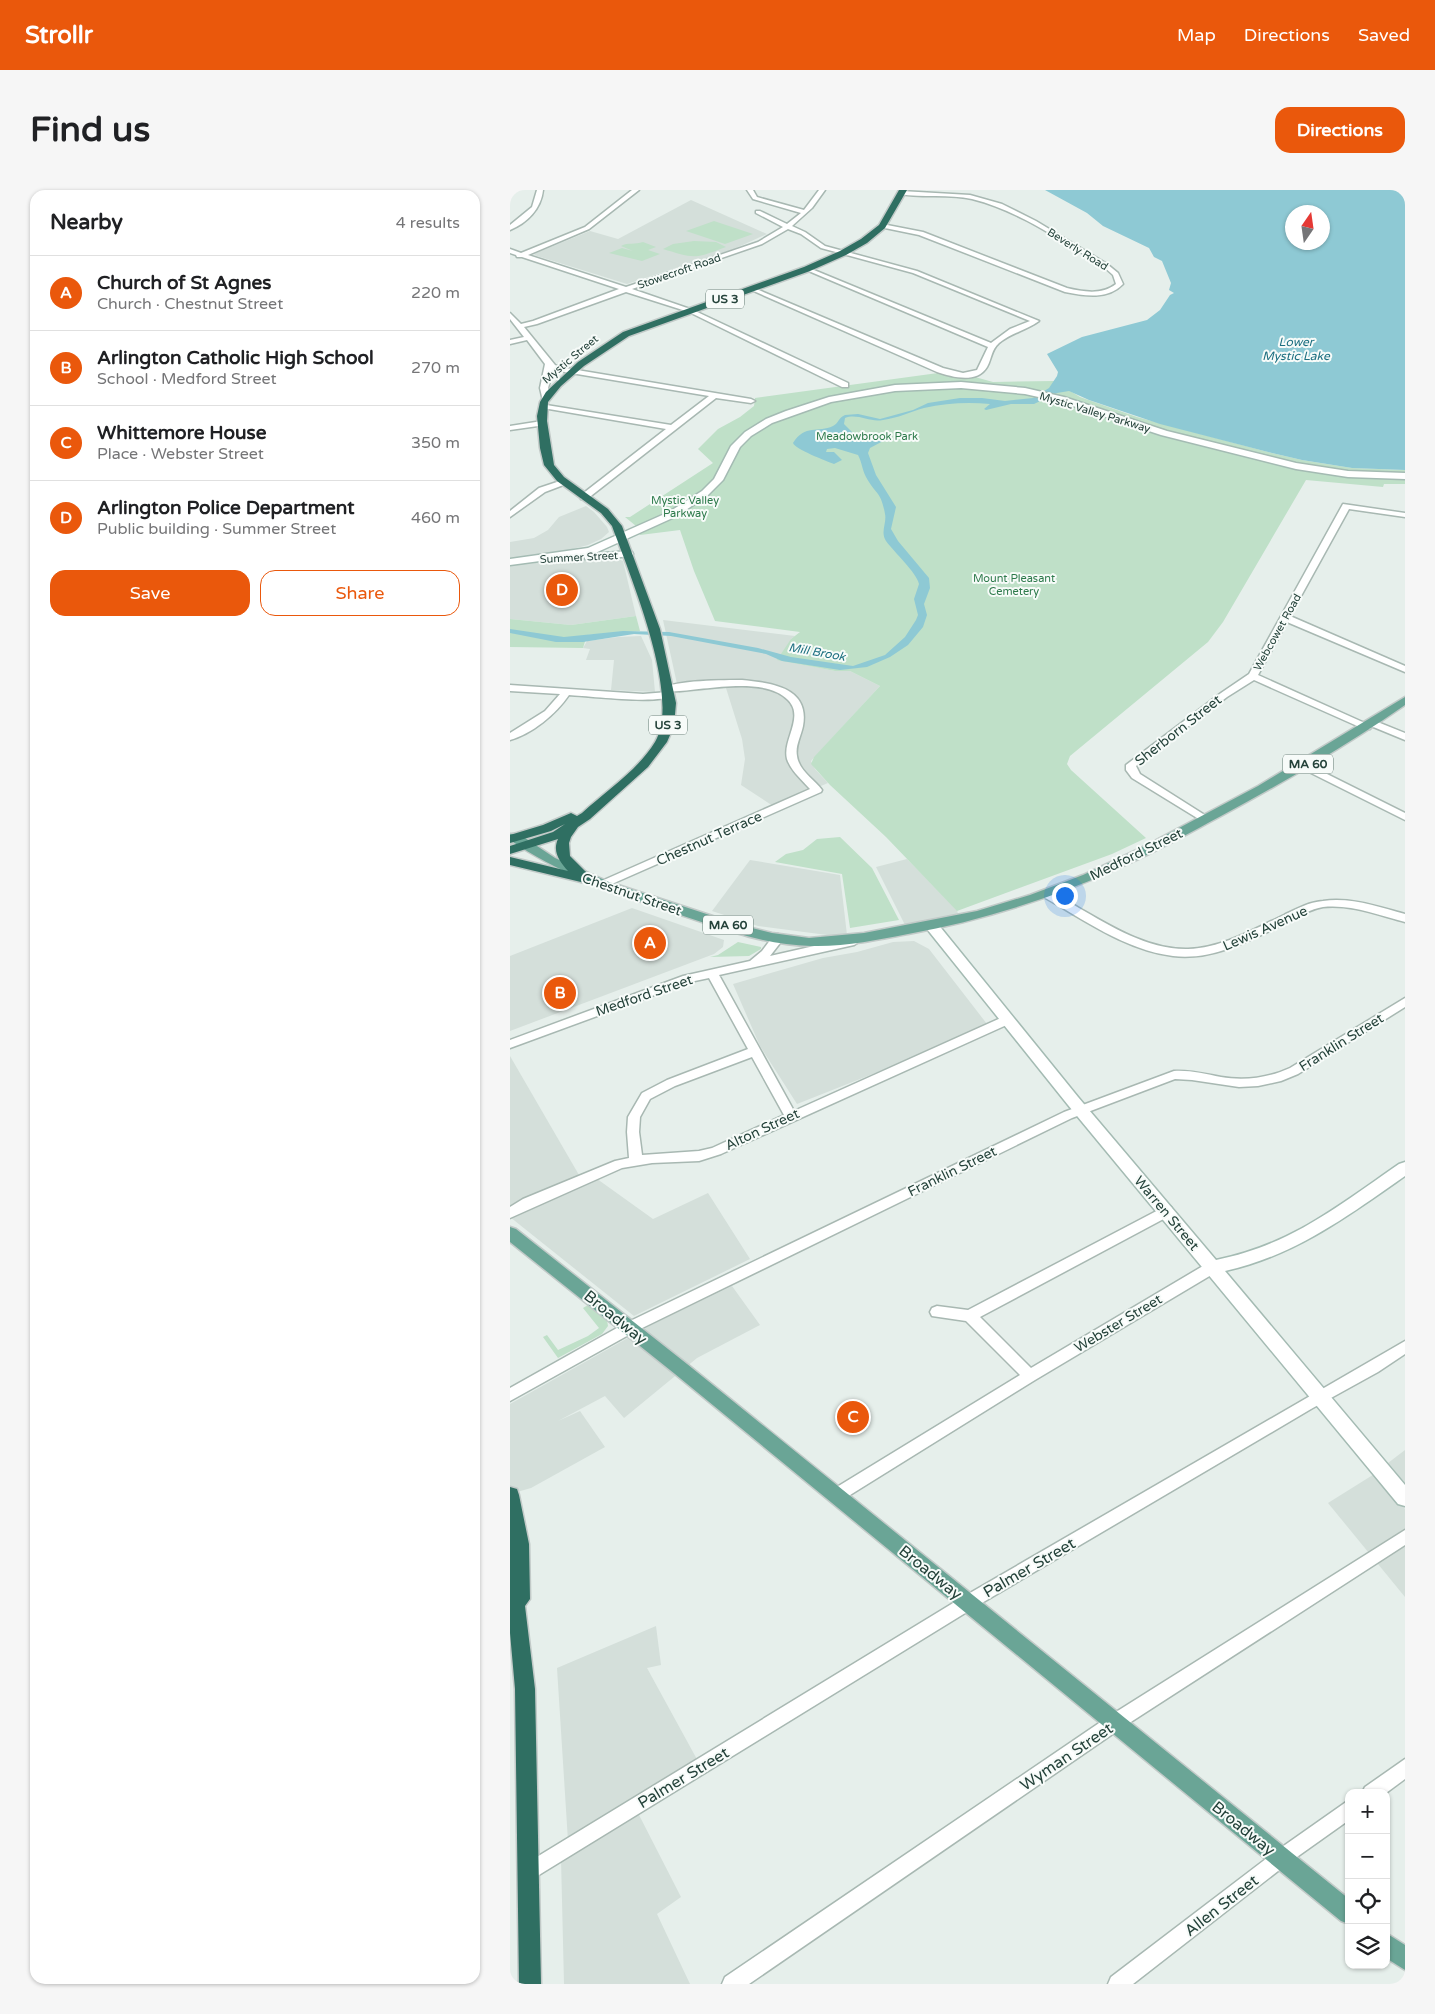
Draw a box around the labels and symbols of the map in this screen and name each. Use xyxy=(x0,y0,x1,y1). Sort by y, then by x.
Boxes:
north arrow xyxy=(1285,205,1330,250)
street label: Beverly Road xyxy=(1045,226,1111,273)
street label: Stowecroft Road xyxy=(636,251,723,292)
road number: US 3 xyxy=(706,290,744,308)
street label: Mystic Street xyxy=(540,332,601,386)
water label: Lower Mystic Lake xyxy=(1262,335,1331,363)
street label: Mystic Valley Parkway xyxy=(1038,389,1152,436)
park label: Meadowbrook Park xyxy=(816,430,918,443)
park label: Mystic Valley Parkway xyxy=(651,494,719,520)
street label: Summer Street xyxy=(540,549,618,566)
pin: D xyxy=(546,571,578,609)
park label: Mount Pleasant Cemetery xyxy=(973,572,1055,598)
street label: Webcowet Road xyxy=(1251,592,1304,673)
water label: Mill Brook xyxy=(788,640,848,664)
street label: Sherborn Street xyxy=(1132,691,1226,769)
road number: US 3 xyxy=(649,716,687,734)
road number: MA 60 xyxy=(1283,754,1333,774)
street label: Chestnut Terrace xyxy=(654,808,765,869)
street label: Medford Street xyxy=(1087,824,1186,884)
street label: Chestnut Street xyxy=(580,869,684,920)
your location xyxy=(1052,883,1078,909)
street label: Lewis Avenue xyxy=(1220,902,1310,955)
road number: MA 60 xyxy=(703,916,753,934)
pin: A xyxy=(634,924,666,962)
street label: Medford Street xyxy=(594,971,695,1020)
pin: B xyxy=(544,974,576,1012)
street label: Franklin Street xyxy=(1296,1009,1387,1075)
street label: Alton Street xyxy=(722,1105,803,1154)
street label: Franklin Street xyxy=(905,1142,1000,1200)
street label: Warren Street xyxy=(1131,1173,1203,1255)
street label: Broadway xyxy=(580,1286,651,1350)
street label: Webster Street xyxy=(1071,1290,1166,1356)
pin: C xyxy=(837,1398,869,1436)
street label: Palmer Street xyxy=(980,1533,1079,1602)
street label: Broadway xyxy=(895,1541,966,1605)
street label: Wyman Street xyxy=(1016,1718,1117,1795)
street label: Palmer Street xyxy=(634,1743,733,1813)
street label: Broadway xyxy=(1208,1797,1279,1861)
street label: Allen Street xyxy=(1181,1871,1263,1941)

